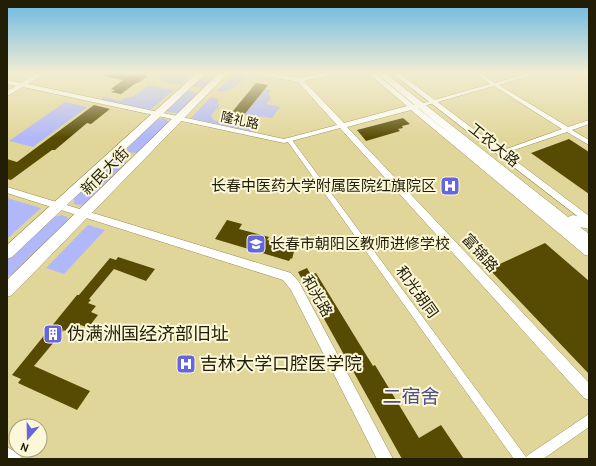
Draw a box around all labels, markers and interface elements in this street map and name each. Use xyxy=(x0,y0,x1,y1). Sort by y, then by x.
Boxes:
street label: 隆礼路 xyxy=(219,108,261,132)
street label: 工农大路 xyxy=(465,119,523,171)
street label: 新民大街 xyxy=(77,143,133,199)
hospital icon: 长春中医药大学附属医院红旗院区 xyxy=(439,175,461,197)
place label: 长春中医药大学附属医院红旗院区 xyxy=(211,177,436,195)
street label: 富锦路 xyxy=(458,230,502,276)
school or university icon: 长春市朝阳区教师进修学校 xyxy=(245,233,267,255)
place label: 长春市朝阳区教师进修学校 xyxy=(270,235,450,253)
street label: 和光胡同 xyxy=(392,262,442,322)
street label: 和光路 xyxy=(298,272,336,320)
building icon: 伪满洲国经济部旧址 xyxy=(42,323,64,345)
place label: 伪满洲国经济部旧址 xyxy=(67,323,229,345)
hospital icon: 吉林大学口腔医学院 xyxy=(175,353,197,375)
place label: 吉林大学口腔医学院 xyxy=(200,353,362,375)
district label: 二宿舍 xyxy=(382,385,440,408)
north arrow xyxy=(8,418,48,458)
text: N xyxy=(19,439,31,455)

